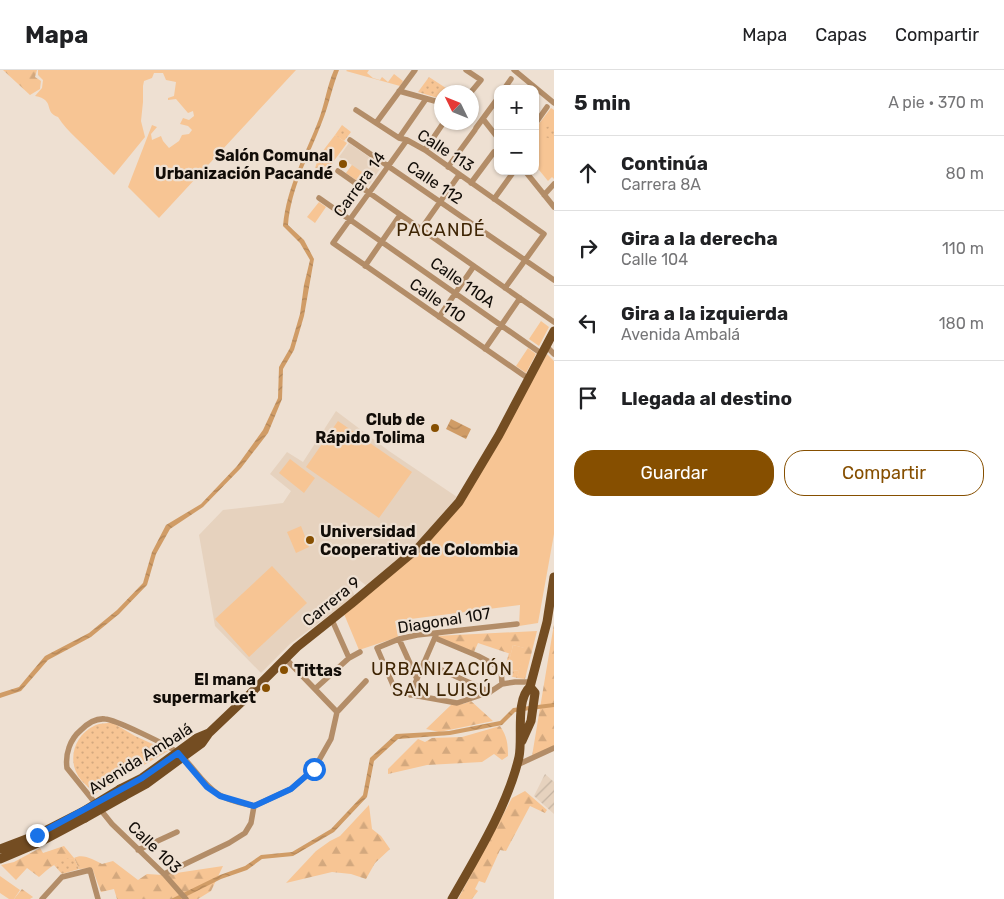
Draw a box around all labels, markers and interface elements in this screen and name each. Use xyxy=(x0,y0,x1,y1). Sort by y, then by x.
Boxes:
text: Mapa xyxy=(25,21,88,49)
text: Mapa xyxy=(742,24,787,46)
text: Capas xyxy=(815,24,867,46)
text: Compartir xyxy=(895,24,979,46)
north arrow xyxy=(434,85,479,130)
map controls xyxy=(494,85,539,175)
button: + xyxy=(494,85,539,130)
text: 5 min xyxy=(574,90,631,115)
text: A pie · 370 m xyxy=(888,93,984,112)
street label: Calle 113 xyxy=(414,125,478,176)
button: − xyxy=(494,130,539,175)
place label: Salón Comunal Urbanización Pacandé xyxy=(155,146,333,183)
street label: Carrera 14 xyxy=(329,148,389,221)
text: Continúa xyxy=(621,152,708,175)
street label: Calle 112 xyxy=(403,157,466,208)
marker: Salón Comunal Urbanización Pacandé xyxy=(337,158,349,170)
icon: ahead xyxy=(574,159,602,187)
text: 80 m xyxy=(946,164,984,183)
text: Carrera 8A xyxy=(621,175,701,194)
district label: PACANDÉ xyxy=(396,219,486,241)
text: Gira a la derecha xyxy=(621,227,778,250)
icon: right xyxy=(574,234,602,262)
text: 110 m xyxy=(942,239,984,258)
text: Calle 104 xyxy=(621,250,688,269)
street label: Calle 110A xyxy=(427,253,499,311)
street label: Calle 110 xyxy=(406,274,470,326)
text: Gira a la izquierda xyxy=(621,302,788,325)
icon: left xyxy=(574,309,602,337)
text: 180 m xyxy=(939,314,984,333)
text: Avenida Ambalá xyxy=(621,325,740,344)
icon: arrive xyxy=(574,384,602,412)
text: Llegada al destino xyxy=(621,387,792,410)
place label: Club de Rápido Tolima xyxy=(315,410,425,447)
marker: Club de Rápido Tolima xyxy=(429,422,441,434)
button: Guardar xyxy=(574,450,774,496)
button: Compartir xyxy=(784,450,984,496)
place label: Universidad Cooperativa de Colombia xyxy=(320,522,518,559)
marker: Universidad Cooperativa de Colombia xyxy=(304,534,316,546)
street label: Carrera 9 xyxy=(299,572,364,630)
street label: Diagonal 107 xyxy=(396,604,492,637)
district label: URBANIZACIÓN SAN LUISÚ xyxy=(371,658,513,701)
place label: Tittas xyxy=(294,661,342,680)
marker: Tittas xyxy=(278,664,290,676)
place label: El mana supermarket xyxy=(153,670,257,707)
marker: El mana supermarket xyxy=(260,682,272,694)
street label: Avenida Ambalá xyxy=(85,719,196,798)
route start xyxy=(303,758,326,781)
street label: Calle 103 xyxy=(124,817,185,877)
route end xyxy=(26,824,49,847)

